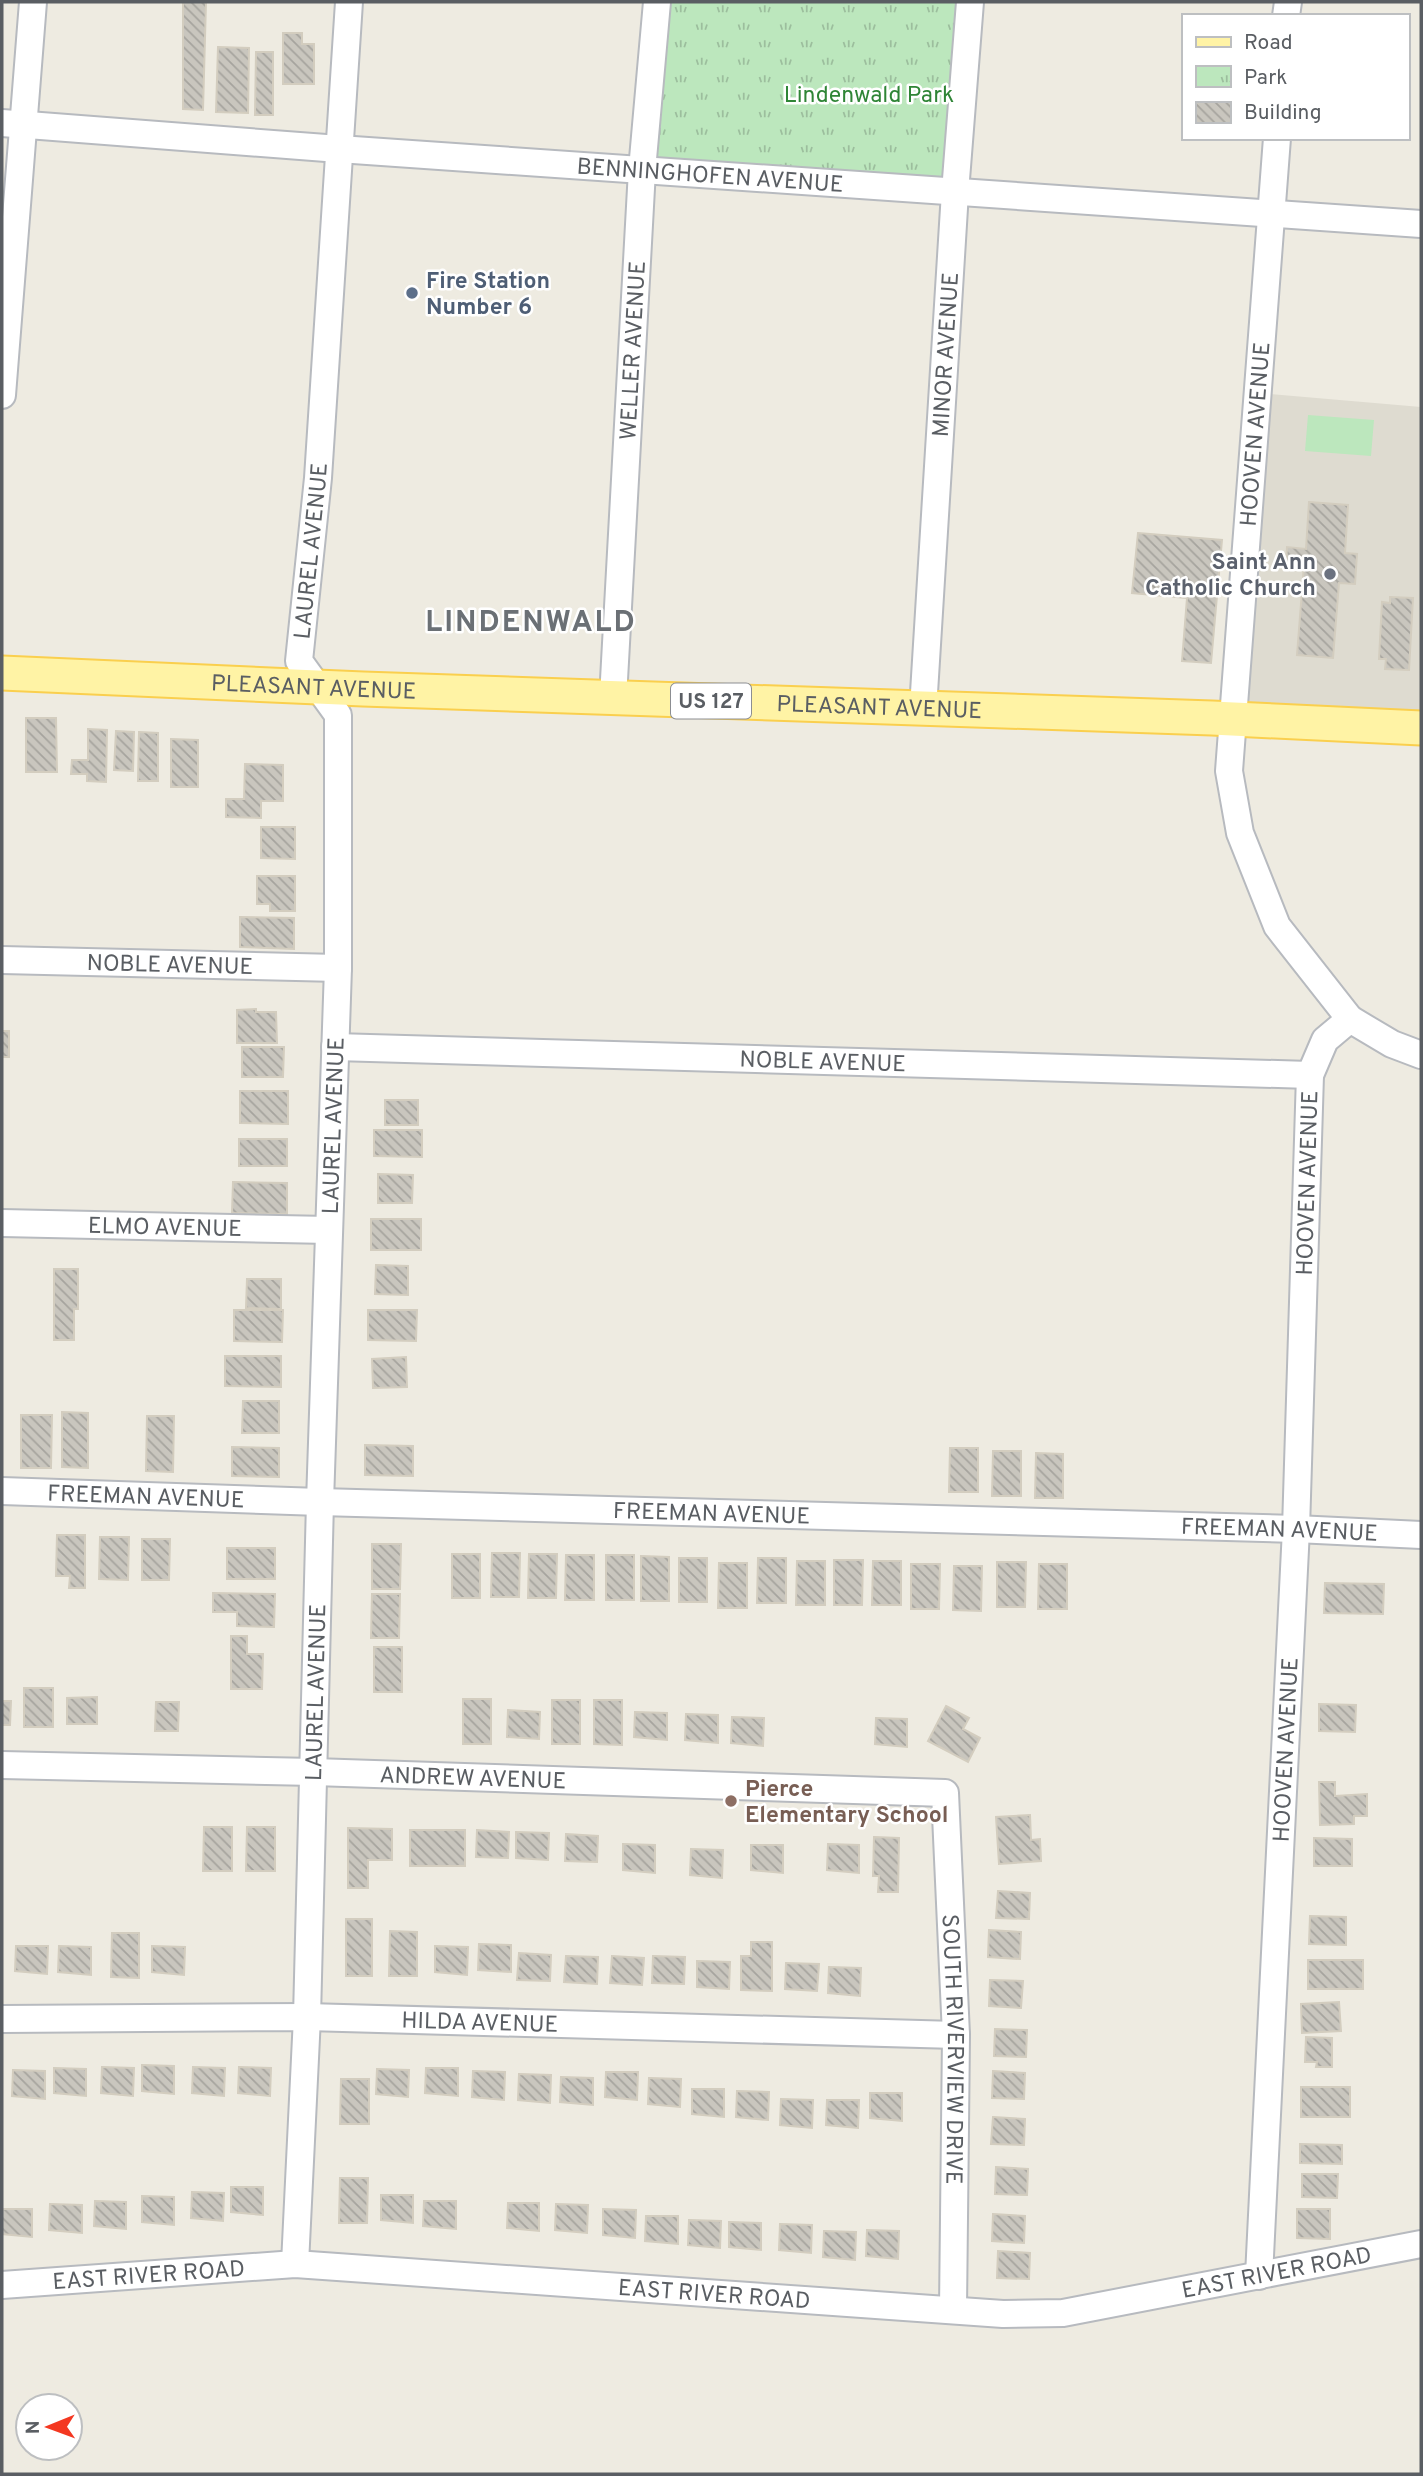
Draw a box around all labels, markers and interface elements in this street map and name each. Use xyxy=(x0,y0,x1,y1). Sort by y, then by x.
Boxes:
legend xyxy=(1182,14,1409,140)
text: Road xyxy=(1244,30,1293,57)
text: Park xyxy=(1244,65,1287,92)
park label: Lindenwald Park xyxy=(784,82,954,111)
text: Building xyxy=(1244,100,1322,127)
street label: BENNINGHOFEN AVENUE xyxy=(576,154,844,201)
street label: WELLER AVENUE xyxy=(615,260,654,441)
place label: Fire Station Number 6 xyxy=(426,268,550,323)
street label: MINOR AVENUE xyxy=(928,272,967,438)
marker: Fire Station Number 6 xyxy=(404,285,420,301)
street label: HOOVEN AVENUE xyxy=(1236,341,1278,528)
street label: LAUREL AVENUE xyxy=(289,462,336,641)
place label: Saint Ann Catholic Church xyxy=(1145,549,1316,604)
marker: Saint Ann Catholic Church xyxy=(1322,566,1338,582)
district label: LINDENWALD xyxy=(425,605,637,642)
street label: PLEASANT AVENUE xyxy=(210,670,417,708)
road number: US 127 xyxy=(671,684,751,718)
street label: PLEASANT AVENUE xyxy=(776,691,982,727)
street label: NOBLE AVENUE xyxy=(86,950,254,983)
street label: LAUREL AVENUE xyxy=(318,1037,353,1215)
street label: NOBLE AVENUE xyxy=(739,1047,906,1080)
street label: HOOVEN AVENUE xyxy=(1292,1090,1327,1276)
street label: ELMO AVENUE xyxy=(88,1213,242,1245)
street label: FREEMAN AVENUE xyxy=(47,1481,245,1516)
street label: FREEMAN AVENUE xyxy=(613,1498,811,1533)
street label: FREEMAN AVENUE xyxy=(1180,1514,1379,1550)
street label: LAUREL AVENUE xyxy=(301,1603,334,1781)
street label: HOOVEN AVENUE xyxy=(1269,1657,1307,1843)
street label: ANDREW AVENUE xyxy=(379,1762,567,1797)
place label: Pierce Elementary School xyxy=(745,1776,949,1831)
marker: Pierce Elementary School xyxy=(723,1793,739,1809)
street label: SOUTH RIVERVIEW DRIVE xyxy=(934,1913,968,2185)
street label: HILDA AVENUE xyxy=(401,2008,559,2041)
street label: EAST RIVER ROAD xyxy=(1180,2242,1374,2307)
street label: EAST RIVER ROAD xyxy=(52,2256,246,2298)
street label: EAST RIVER ROAD xyxy=(617,2275,811,2317)
north arrow xyxy=(14,2392,84,2462)
text: N xyxy=(22,2420,46,2434)

